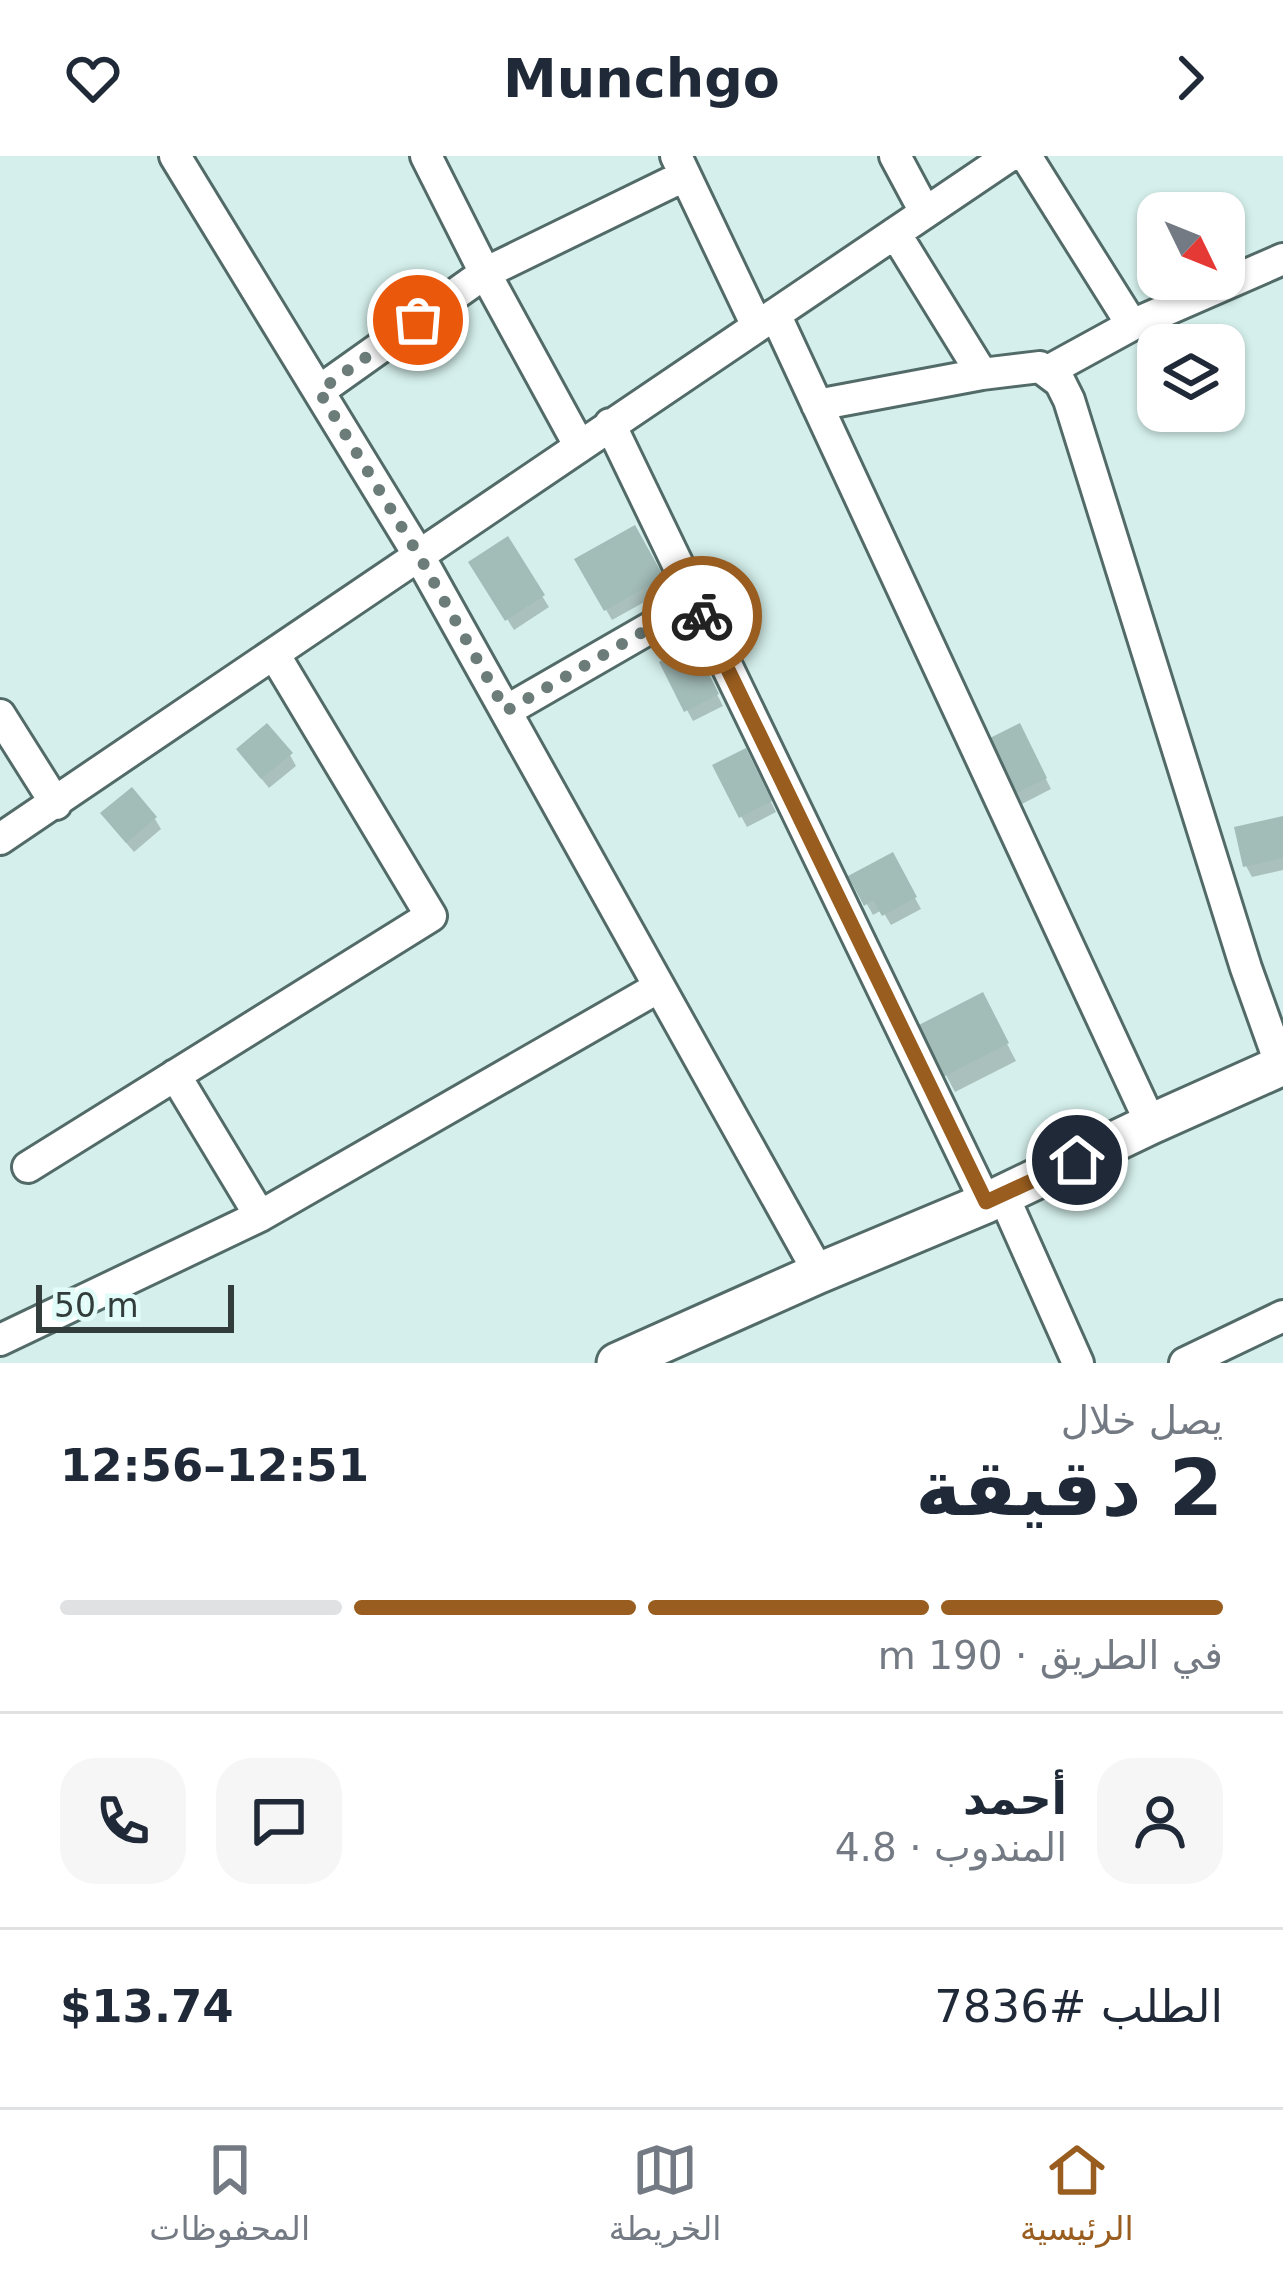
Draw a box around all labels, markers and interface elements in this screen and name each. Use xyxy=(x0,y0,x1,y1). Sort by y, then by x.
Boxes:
icon: heart xyxy=(60,45,126,111)
icon: forward xyxy=(1157,45,1223,111)
text: Munchgo xyxy=(503,47,780,110)
north arrow xyxy=(1137,192,1245,300)
map controls xyxy=(1137,192,1245,432)
pin xyxy=(367,269,469,371)
icon: bag xyxy=(385,287,451,353)
button: layers xyxy=(1137,324,1245,432)
courier xyxy=(642,556,762,676)
icon: bike xyxy=(669,583,735,649)
pin xyxy=(1026,1109,1128,1211)
icon: home xyxy=(1044,1127,1110,1193)
scale bar xyxy=(36,1279,234,1332)
text: 50 m xyxy=(54,1286,139,1325)
text: يصل خلال xyxy=(1061,1398,1223,1443)
text: 12:51–12:56 xyxy=(60,1439,369,1492)
text: 2 دقيقة xyxy=(915,1443,1223,1533)
text: في الطريق · 190 m xyxy=(878,1633,1223,1678)
button: phone xyxy=(60,1758,186,1884)
button: chat xyxy=(216,1758,342,1884)
button: person xyxy=(1097,1758,1223,1884)
text: أحمد xyxy=(963,1772,1067,1825)
text: المندوب · 4.8 xyxy=(835,1825,1067,1870)
text: $13.74 xyxy=(60,1980,234,2033)
text: الطلب #7836 xyxy=(934,1980,1223,2033)
tab: المحفوظات xyxy=(149,2137,310,2248)
tab: الخريطة xyxy=(609,2137,721,2248)
tab: الرئيسية xyxy=(1020,2137,1134,2248)

